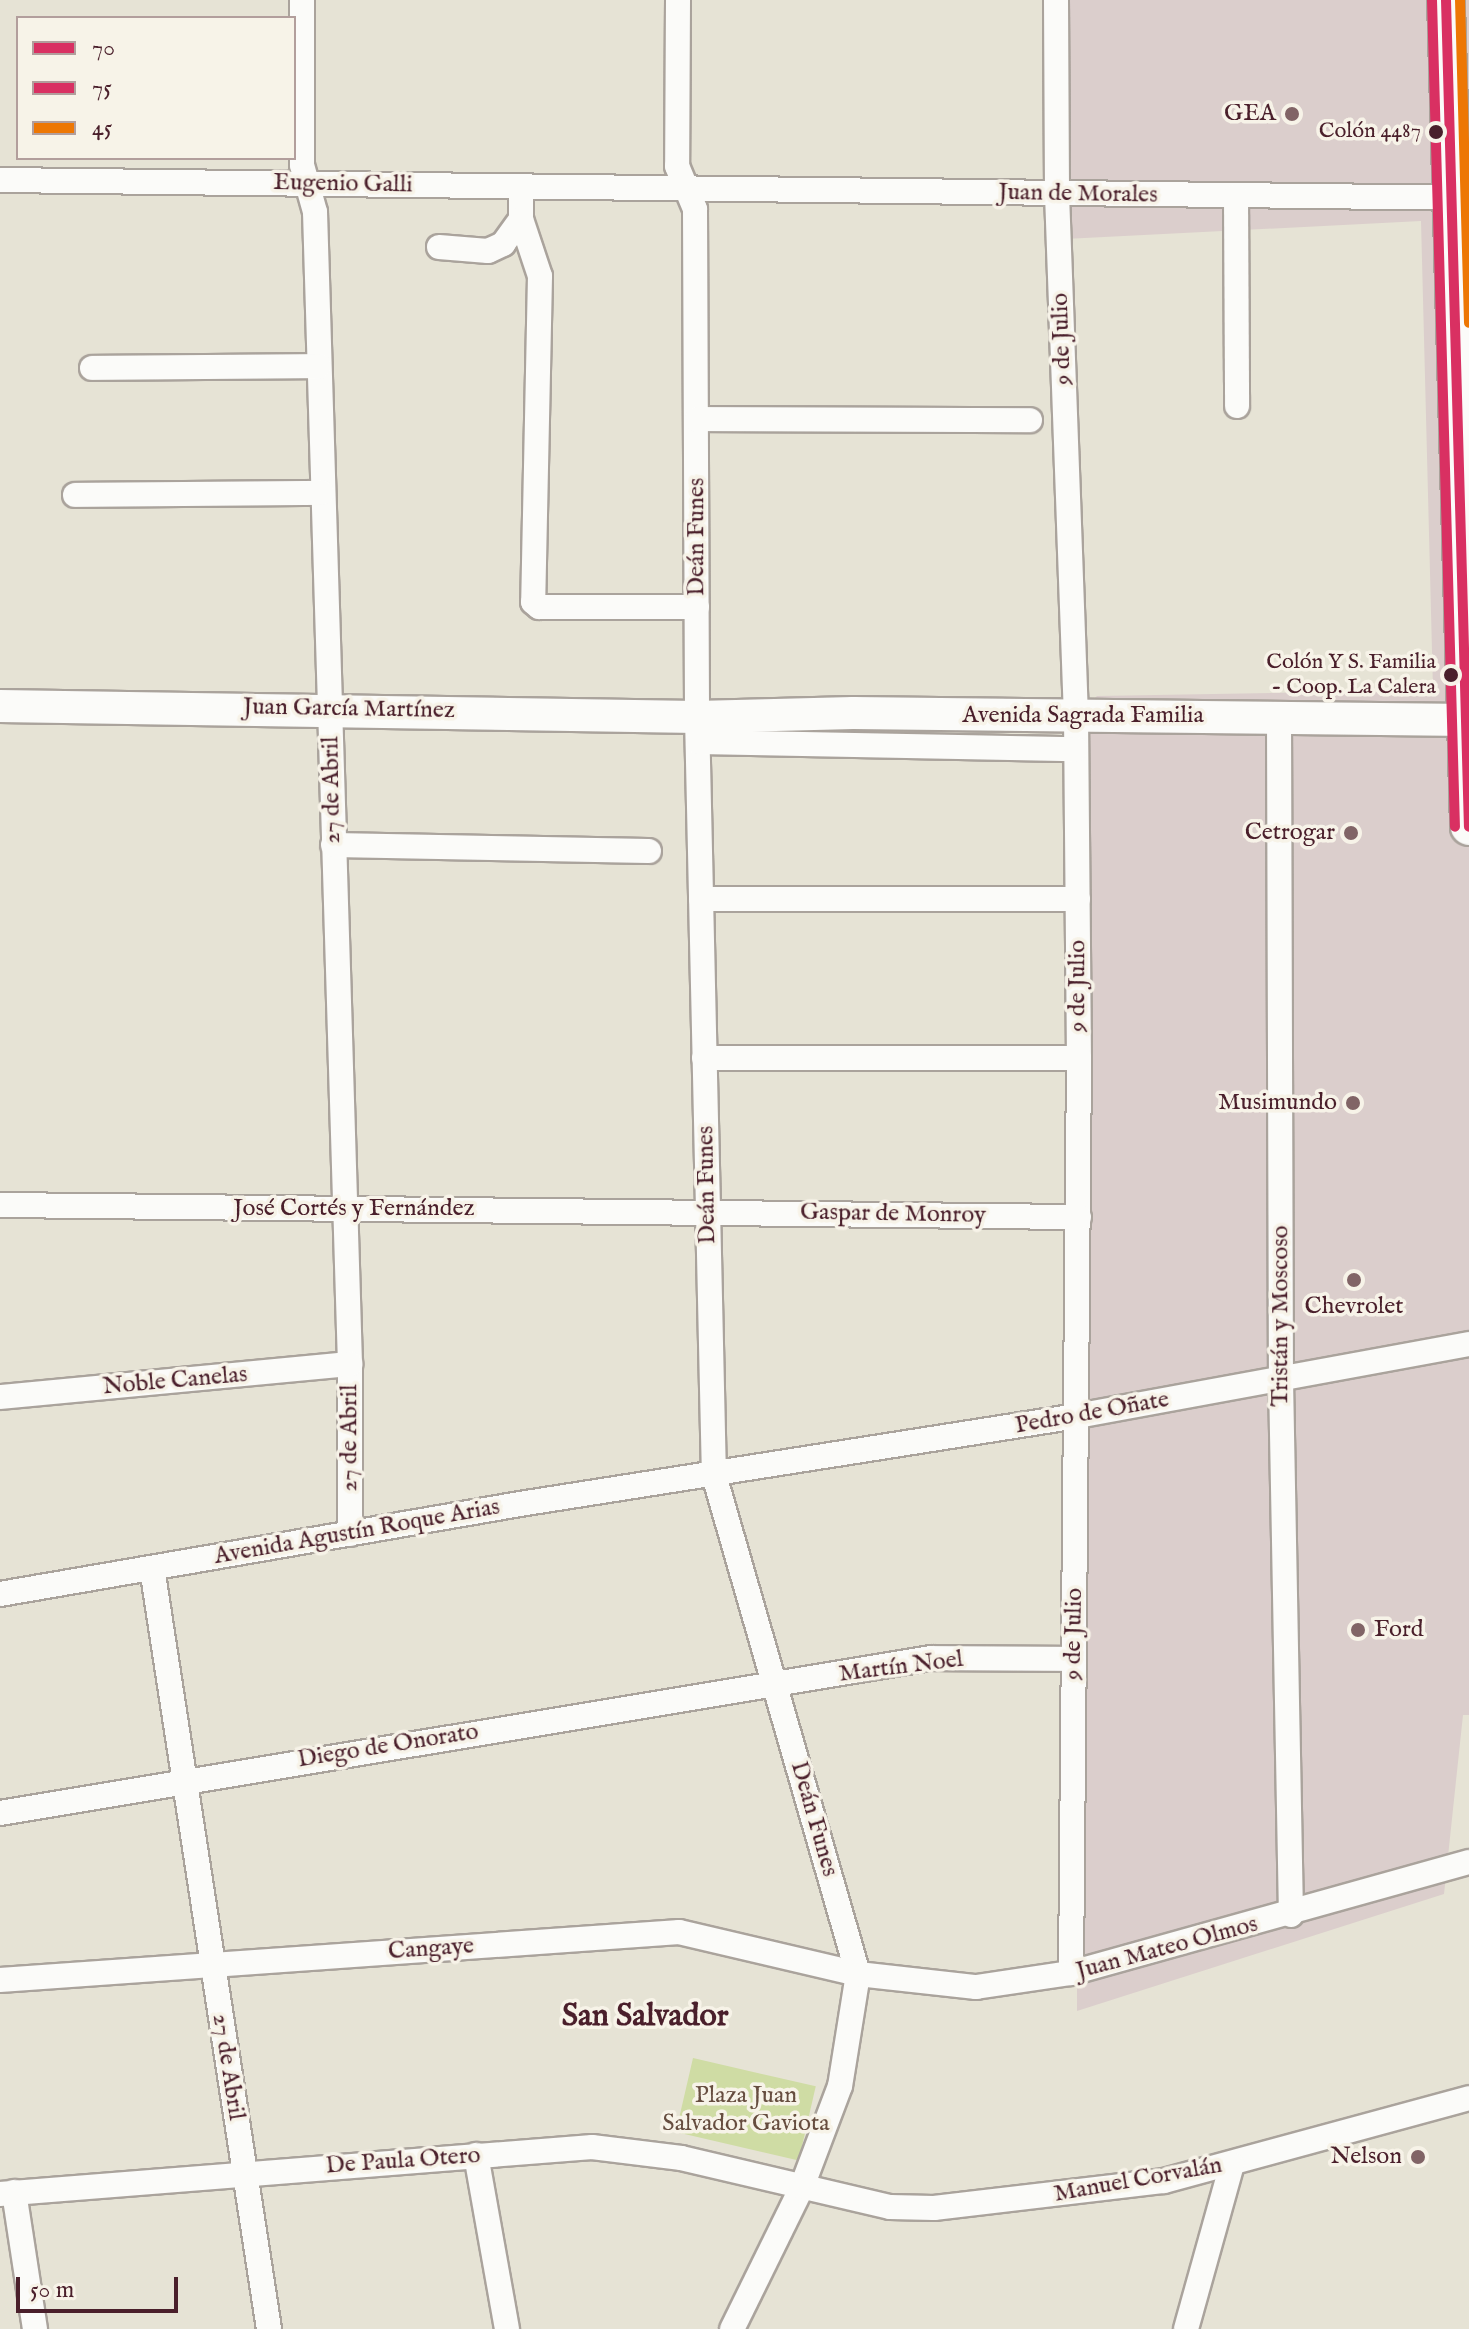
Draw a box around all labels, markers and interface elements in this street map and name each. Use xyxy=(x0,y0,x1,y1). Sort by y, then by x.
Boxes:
legend xyxy=(16,16,296,160)
text: 70 xyxy=(92,33,115,64)
text: 75 xyxy=(92,73,112,104)
place label: GEA xyxy=(1224,100,1276,128)
marker: GEA xyxy=(1283,105,1301,123)
text: 45 xyxy=(92,113,112,144)
place label: Colón 4487 xyxy=(1319,119,1421,145)
marker: Colón 4487 xyxy=(1428,124,1444,140)
street label: Eugenio Galli xyxy=(273,168,413,200)
street label: Juan de Morales xyxy=(998,178,1158,210)
street label: 9 de Julio xyxy=(1046,292,1078,386)
street label: Deán Funes xyxy=(683,478,711,596)
place label: Colón Y S. Familia - Coop. La Calera xyxy=(1266,649,1436,700)
marker: Colón Y S. Familia - Coop. La Calera xyxy=(1443,667,1459,683)
street label: Juan García Martínez xyxy=(243,693,455,725)
street label: Avenida Sagrada Familia xyxy=(962,702,1204,730)
street label: 27 de Abril xyxy=(317,736,347,844)
place label: Cetrogar xyxy=(1245,819,1335,847)
marker: Cetrogar xyxy=(1342,824,1360,842)
street label: 9 de Julio xyxy=(1064,940,1092,1032)
place label: Musimundo xyxy=(1218,1089,1337,1117)
marker: Musimundo xyxy=(1344,1094,1362,1112)
street label: Deán Funes xyxy=(692,1126,722,1244)
street label: José Cortés y Fernández xyxy=(233,1195,475,1223)
street label: Gaspar de Monroy xyxy=(800,1198,986,1230)
street label: Tristán y Moscoso xyxy=(1267,1225,1295,1407)
marker: Chevrolet xyxy=(1345,1271,1363,1289)
place label: Chevrolet xyxy=(1305,1293,1403,1321)
street label: Noble Canelas xyxy=(101,1360,249,1402)
street label: 27 de Abril xyxy=(336,1384,364,1492)
street label: Pedro de Oñate xyxy=(1013,1385,1171,1441)
street label: Avenida Agustín Roque Arias xyxy=(212,1493,502,1571)
street label: 9 de Julio xyxy=(1059,1588,1089,1680)
place label: Ford xyxy=(1374,1616,1424,1644)
marker: Ford xyxy=(1349,1621,1367,1639)
street label: Martín Noel xyxy=(837,1645,965,1689)
street label: Diego de Onorato xyxy=(296,1717,480,1775)
street label: Deán Funes xyxy=(784,1758,844,1880)
street label: Juan Mateo Olmos xyxy=(1073,1910,1261,1986)
street label: Cangaye xyxy=(387,1932,475,1966)
district label: San Salvador xyxy=(562,1998,728,2036)
street label: 27 de Abril xyxy=(205,2012,251,2122)
park label: Plaza Juan Salvador Gaviota xyxy=(662,2082,830,2138)
street label: De Paula Otero xyxy=(325,2141,481,2181)
place label: Nelson xyxy=(1330,2143,1402,2171)
marker: Nelson xyxy=(1409,2148,1427,2166)
street label: Manuel Corvalán xyxy=(1052,2151,1224,2209)
scale bar xyxy=(20,2261,182,2311)
text: 50 m xyxy=(30,2275,74,2306)

